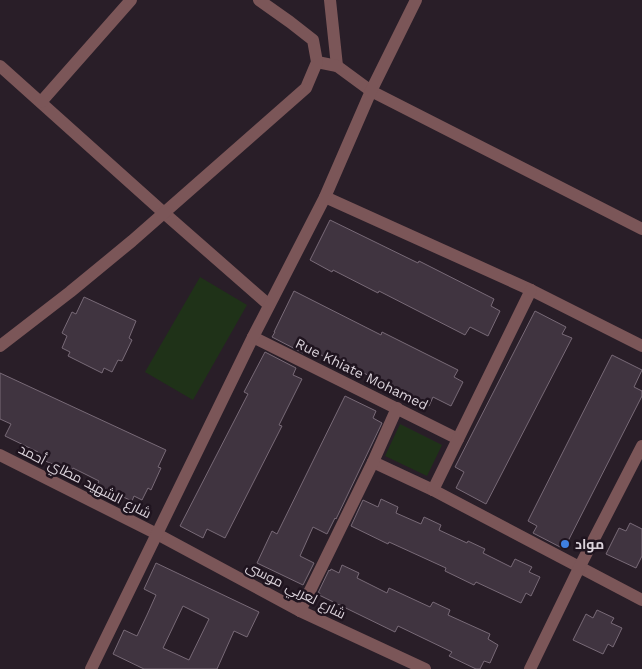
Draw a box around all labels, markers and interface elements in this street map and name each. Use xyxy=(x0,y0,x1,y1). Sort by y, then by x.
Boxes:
street label: Rue Khiate Mohamed xyxy=(293,335,431,413)
street label: شارع الشهيد مطاي أحمد xyxy=(14,440,154,525)
place label: مواد xyxy=(575,536,604,553)
marker: مواد xyxy=(559,538,571,550)
street label: شارع لعربي موسى xyxy=(242,558,348,626)

